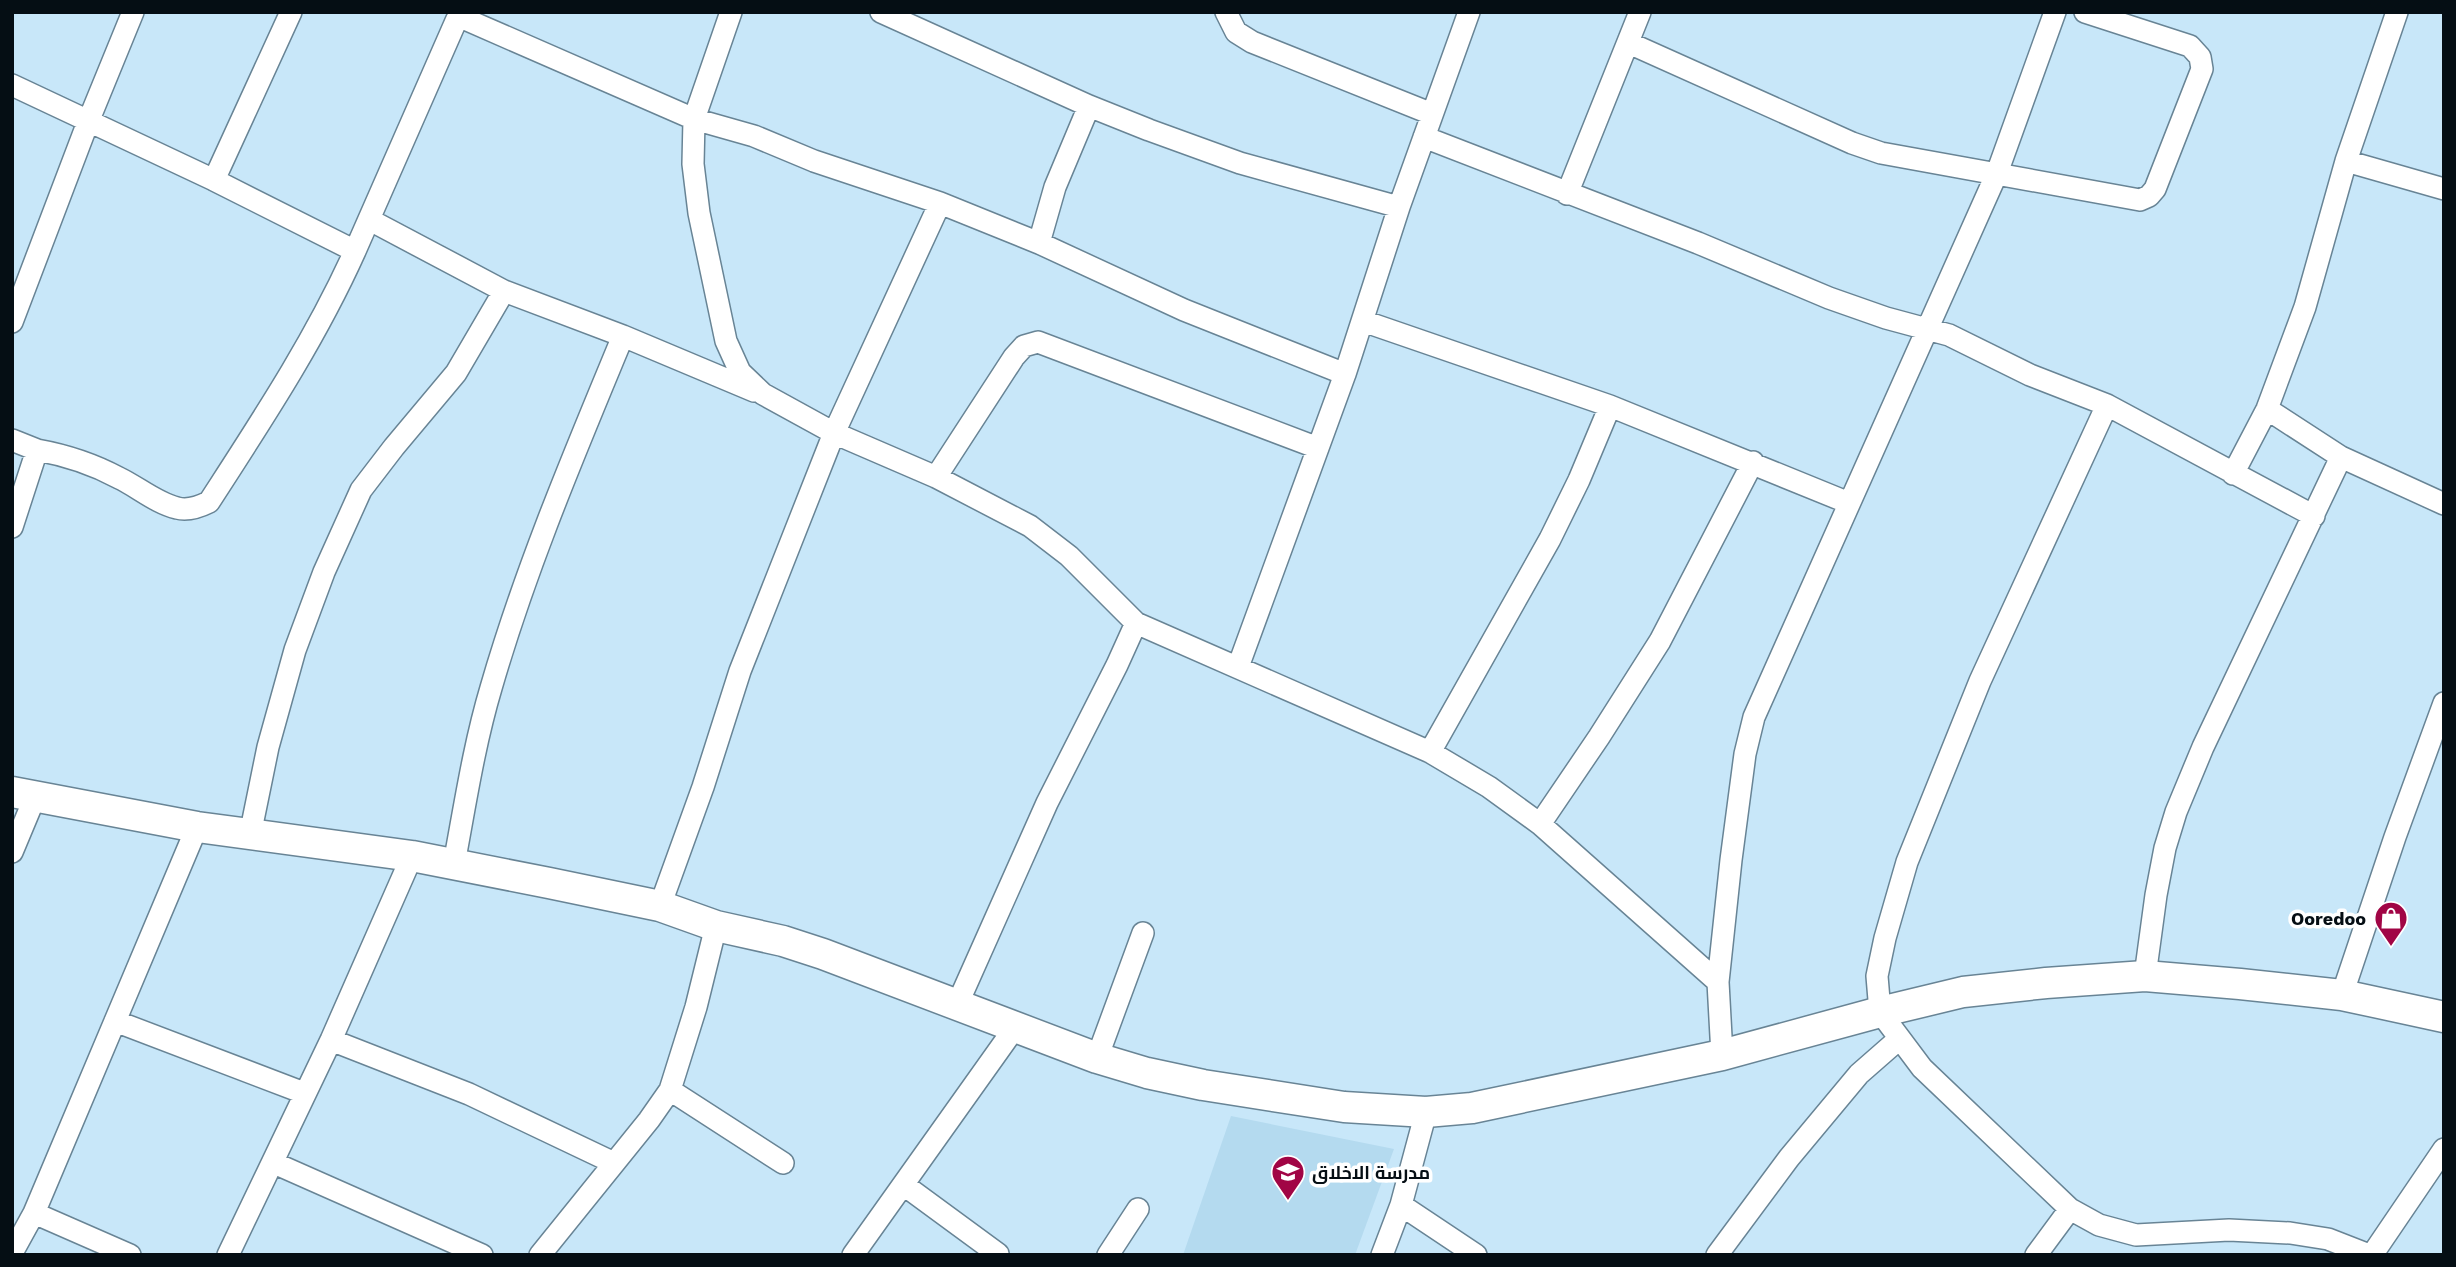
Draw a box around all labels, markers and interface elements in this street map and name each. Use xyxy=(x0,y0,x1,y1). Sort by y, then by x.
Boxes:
shop icon: Ooredoo xyxy=(2372,899,2410,948)
place label: Ooredoo xyxy=(2291,908,2366,929)
school or university icon: مدرسة الاخلاق xyxy=(1269,1153,1307,1202)
place label: مدرسة الاخلاق xyxy=(1312,1162,1430,1184)

